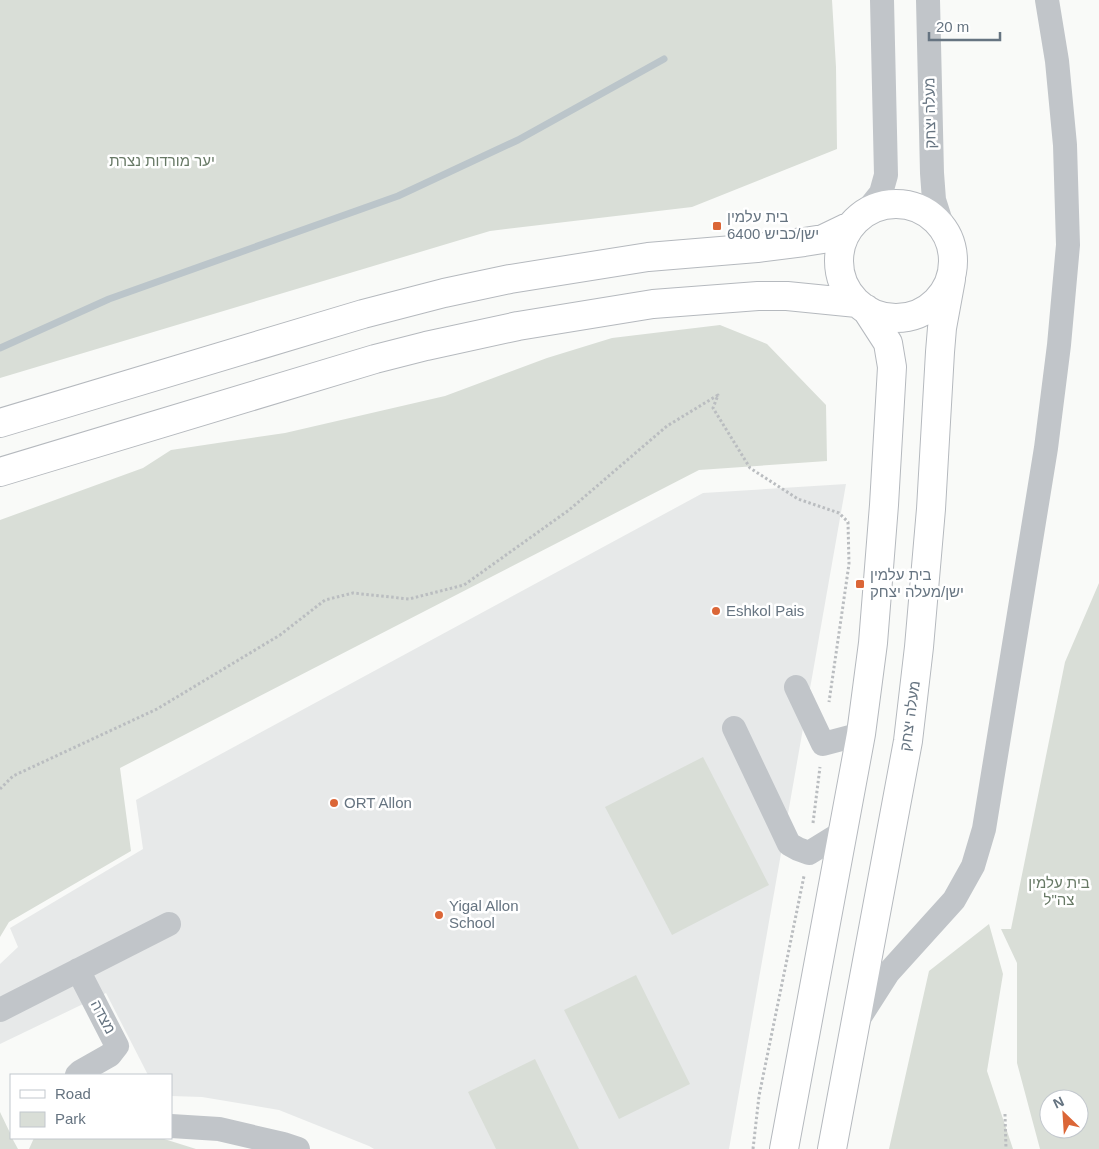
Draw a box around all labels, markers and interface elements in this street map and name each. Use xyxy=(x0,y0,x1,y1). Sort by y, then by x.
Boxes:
scale bar xyxy=(929,10,1000,42)
text: 20 m xyxy=(936,18,969,35)
street label: מעלה יצחק xyxy=(920,77,939,149)
park label: יער מורדות נצרת xyxy=(109,152,215,169)
place label: בית עלמין ישן/כביש 6400 xyxy=(727,208,819,242)
marker: בית עלמין ישן/כביש 6400 xyxy=(711,220,723,232)
place label: בית עלמין ישן/מעלה יצחק xyxy=(870,566,964,600)
marker: בית עלמין ישן/מעלה יצחק xyxy=(854,578,866,590)
place label: Eshkol Pais xyxy=(726,602,804,619)
marker: Eshkol Pais xyxy=(710,605,722,617)
street label: מעלה יצחק xyxy=(896,680,923,752)
place label: ORT Allon xyxy=(344,794,412,811)
marker: ORT Allon xyxy=(328,797,340,809)
park label: בית עלמין צה"ל xyxy=(1028,874,1090,908)
place label: Yigal Allon School xyxy=(449,897,519,931)
marker: Yigal Allon School xyxy=(433,909,445,921)
street label: מצדה xyxy=(88,997,119,1037)
legend xyxy=(10,1074,172,1139)
text: Road xyxy=(55,1085,91,1102)
north arrow xyxy=(1039,1089,1089,1139)
text: N xyxy=(1051,1093,1066,1112)
text: Park xyxy=(55,1110,86,1127)

